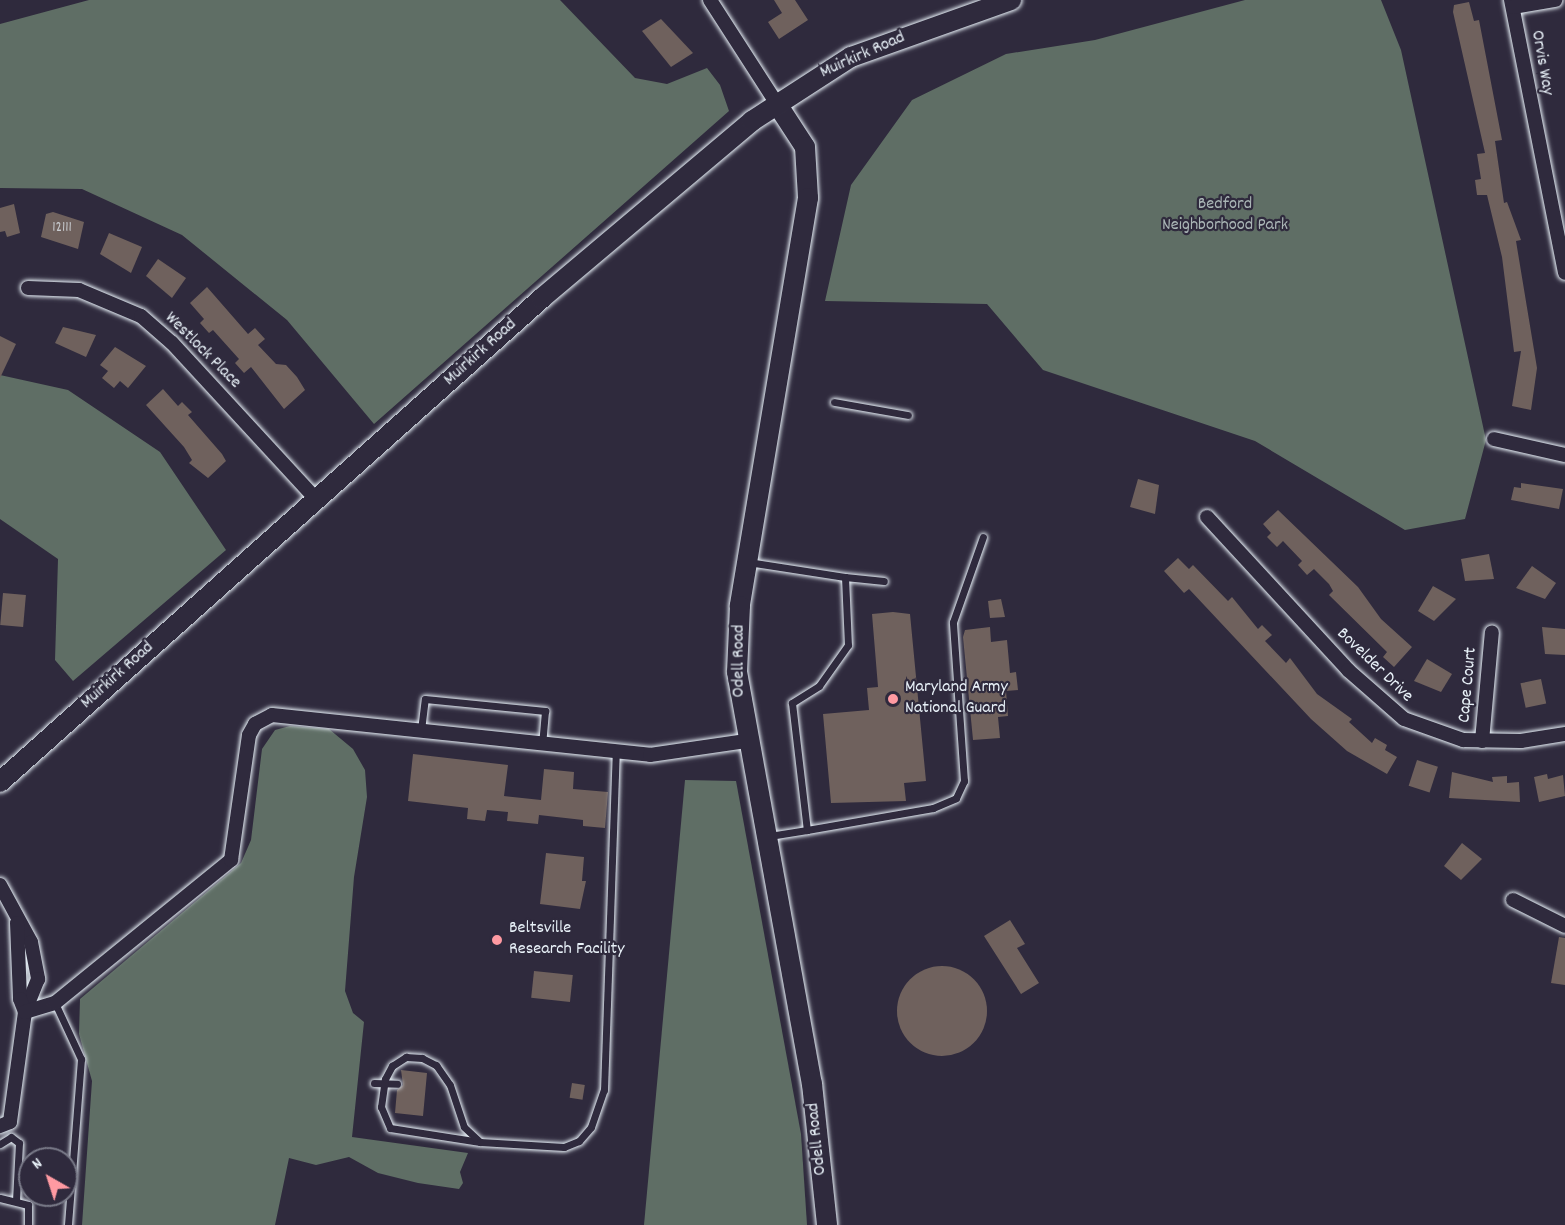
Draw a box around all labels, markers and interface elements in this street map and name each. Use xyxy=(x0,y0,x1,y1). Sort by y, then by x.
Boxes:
street label: Muirkirk Road xyxy=(817,28,909,84)
street label: Orvis Way xyxy=(1525,29,1557,97)
park label: Bedford Neighborhood Park xyxy=(1162,195,1288,238)
house number: 12111 xyxy=(52,220,72,238)
street label: Westlock Place xyxy=(159,308,245,394)
street label: Muirkirk Road xyxy=(440,315,522,391)
street label: Odell Road xyxy=(729,624,751,698)
street label: Bovelder Drive xyxy=(1331,624,1417,708)
street label: Muirkirk Road xyxy=(77,638,159,714)
street label: Cape Court xyxy=(1455,646,1483,724)
place label: Maryland Army National Guard xyxy=(905,678,1008,720)
marker: Maryland Army National Guard xyxy=(886,692,900,706)
place label: Beltsville Research Facility xyxy=(509,919,624,962)
marker: Beltsville Research Facility xyxy=(490,933,504,947)
street label: Odell Road xyxy=(803,1102,833,1176)
north arrow xyxy=(18,1147,78,1207)
text: N xyxy=(27,1153,48,1176)

